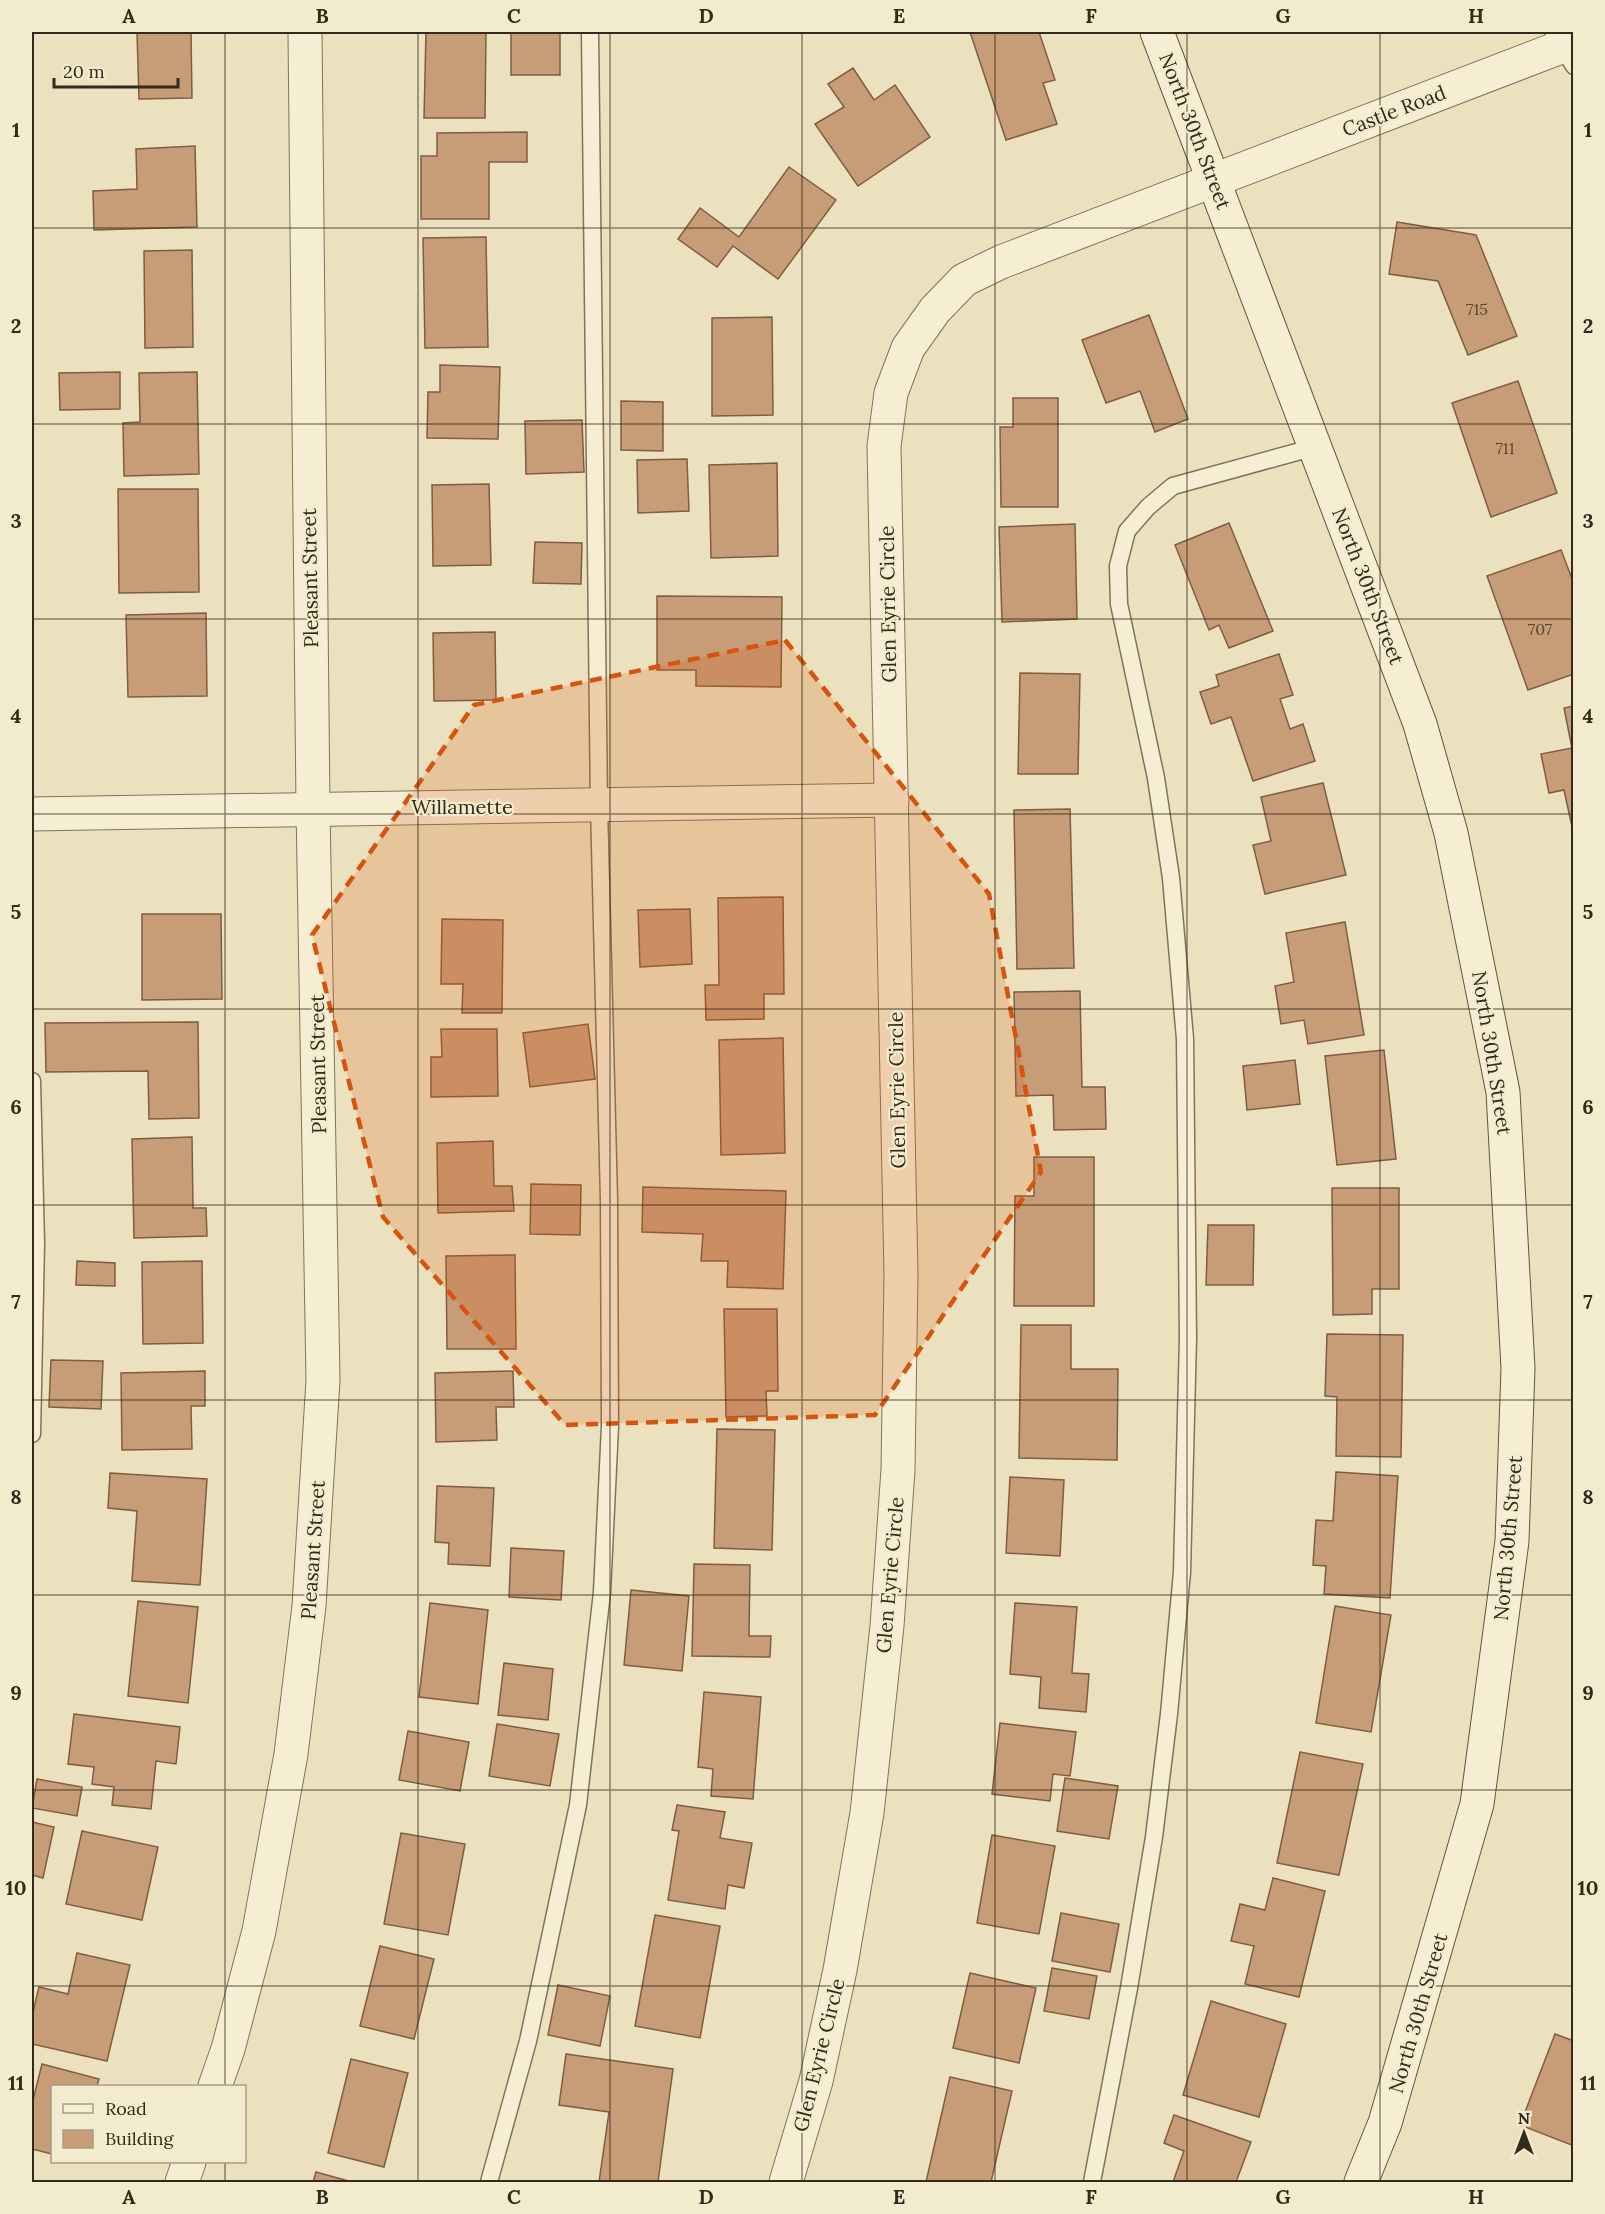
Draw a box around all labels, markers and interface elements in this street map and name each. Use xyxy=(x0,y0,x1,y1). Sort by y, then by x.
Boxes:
text: A xyxy=(122,3,136,28)
text: B xyxy=(315,3,329,28)
text: C xyxy=(507,3,521,28)
text: D xyxy=(698,3,714,28)
text: E xyxy=(893,3,905,28)
text: F xyxy=(1085,3,1097,28)
text: G xyxy=(1275,3,1291,28)
text: H xyxy=(1468,3,1484,28)
street label: North 30th Street xyxy=(1154,49,1237,213)
scale bar xyxy=(54,51,178,89)
text: 20 m xyxy=(63,60,105,83)
street label: Castle Road xyxy=(1338,79,1449,142)
text: 1 xyxy=(12,117,20,142)
text: 1 xyxy=(1584,117,1592,142)
house number: 715 xyxy=(1466,299,1488,319)
text: 2 xyxy=(11,313,21,338)
text: 2 xyxy=(1583,313,1593,338)
house number: 711 xyxy=(1495,438,1515,458)
street label: North 30th Street xyxy=(1327,504,1410,668)
text: 3 xyxy=(10,508,22,533)
street label: Pleasant Street xyxy=(296,508,323,648)
text: 3 xyxy=(1582,508,1594,533)
street label: Glen Eyrie Circle xyxy=(874,525,901,683)
house number: 707 xyxy=(1528,619,1553,639)
text: 4 xyxy=(11,703,22,728)
text: 4 xyxy=(1583,703,1594,728)
street label: Willamette xyxy=(411,794,513,819)
text: 5 xyxy=(11,899,22,924)
text: 5 xyxy=(1583,899,1594,924)
street label: North 30th Street xyxy=(1467,969,1518,1137)
street label: Pleasant Street xyxy=(304,994,331,1134)
street label: Glen Eyrie Circle xyxy=(883,1011,910,1169)
text: 6 xyxy=(10,1094,22,1119)
text: 6 xyxy=(1582,1094,1594,1119)
text: 7 xyxy=(11,1289,21,1314)
text: 7 xyxy=(1583,1289,1593,1314)
street label: North 30th Street xyxy=(1488,1454,1527,1622)
street label: Pleasant Street xyxy=(295,1479,330,1621)
text: 8 xyxy=(10,1484,22,1509)
text: 8 xyxy=(1582,1484,1594,1509)
street label: Glen Eyrie Circle xyxy=(870,1495,909,1654)
text: 9 xyxy=(10,1680,22,1705)
text: 9 xyxy=(1582,1680,1594,1705)
text: 10 xyxy=(6,1875,26,1900)
text: 10 xyxy=(1578,1875,1598,1900)
street label: North 30th Street xyxy=(1383,1930,1452,2096)
street label: Glen Eyrie Circle xyxy=(787,1975,850,2134)
text: 11 xyxy=(8,2070,24,2095)
text: 11 xyxy=(1580,2070,1596,2095)
legend xyxy=(51,2085,246,2163)
text: Road xyxy=(105,2097,147,2120)
north arrow xyxy=(1494,2103,1554,2163)
text: N xyxy=(1518,2108,1530,2128)
text: Building xyxy=(105,2127,175,2150)
text: A xyxy=(122,2184,136,2209)
text: B xyxy=(315,2184,329,2209)
text: C xyxy=(507,2184,521,2209)
text: D xyxy=(698,2184,714,2209)
text: E xyxy=(893,2184,905,2209)
text: F xyxy=(1085,2184,1097,2209)
text: G xyxy=(1275,2184,1291,2209)
text: H xyxy=(1468,2184,1484,2209)

